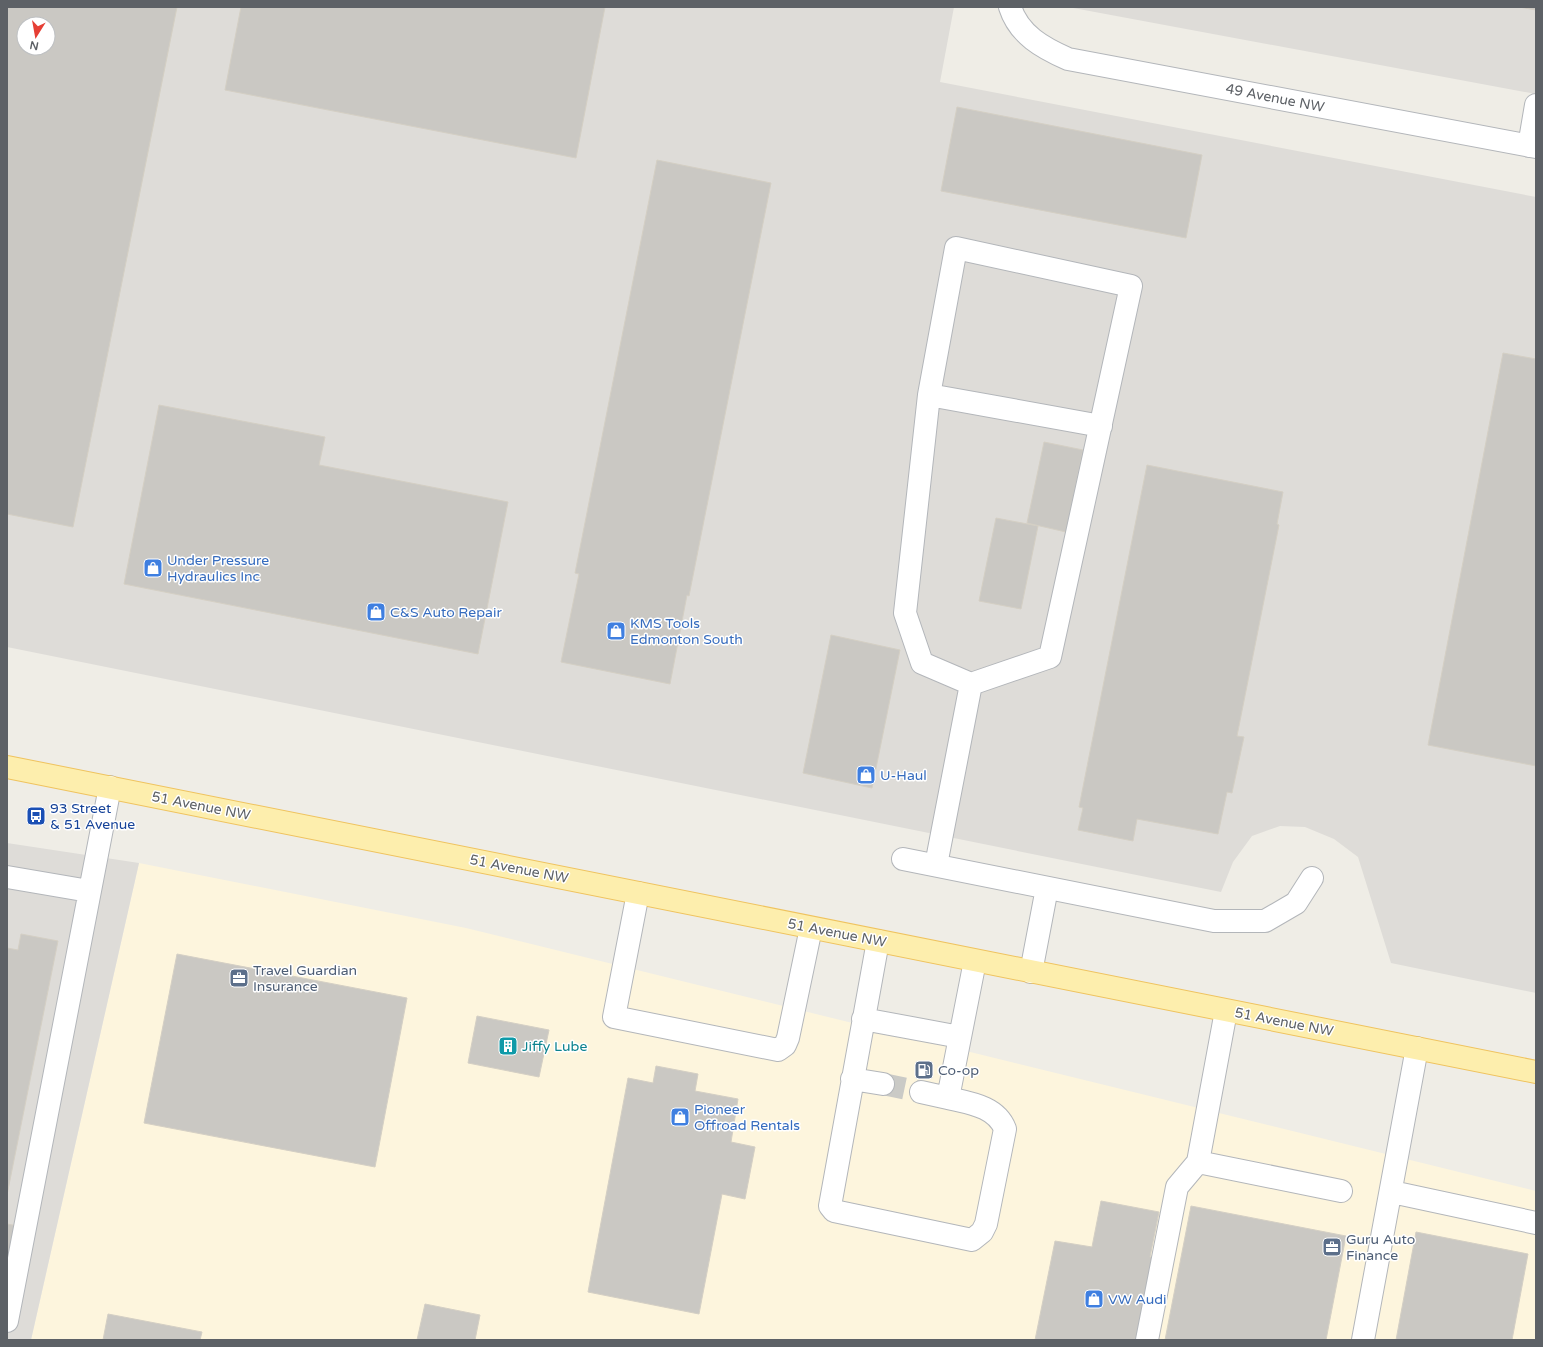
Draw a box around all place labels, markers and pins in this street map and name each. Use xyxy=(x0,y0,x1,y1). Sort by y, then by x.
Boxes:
place label: Under Pressure Hydraulics Inc xyxy=(167,552,269,585)
shop icon: Under Pressure Hydraulics Inc xyxy=(142,557,164,579)
shop icon: C&S Auto Repair xyxy=(365,601,387,623)
place label: C&S Auto Repair xyxy=(390,604,502,621)
place label: KMS Tools Edmonton South xyxy=(630,615,743,648)
shop icon: KMS Tools Edmonton South xyxy=(605,620,627,642)
shop icon: U-Haul xyxy=(855,764,877,786)
place label: U-Haul xyxy=(880,767,927,784)
place label: 93 Street & 51 Avenue xyxy=(50,800,135,833)
bus stop icon: 93 Street & 51 Avenue xyxy=(25,805,47,827)
place label: Travel Guardian Insurance xyxy=(253,962,357,995)
office icon: Travel Guardian Insurance xyxy=(228,967,250,989)
building icon: Jiffy Lube xyxy=(497,1035,519,1057)
place label: Jiffy Lube xyxy=(522,1038,587,1055)
fuel station icon: Co-op xyxy=(913,1059,935,1081)
place label: Co-op xyxy=(938,1062,979,1079)
place label: Pioneer Offroad Rentals xyxy=(694,1101,800,1134)
shop icon: Pioneer Offroad Rentals xyxy=(669,1106,691,1128)
place label: Guru Auto Finance xyxy=(1346,1231,1415,1264)
office icon: Guru Auto Finance xyxy=(1321,1236,1343,1258)
shop icon: VW Audi xyxy=(1083,1288,1105,1310)
place label: VW Audi xyxy=(1108,1291,1167,1308)

